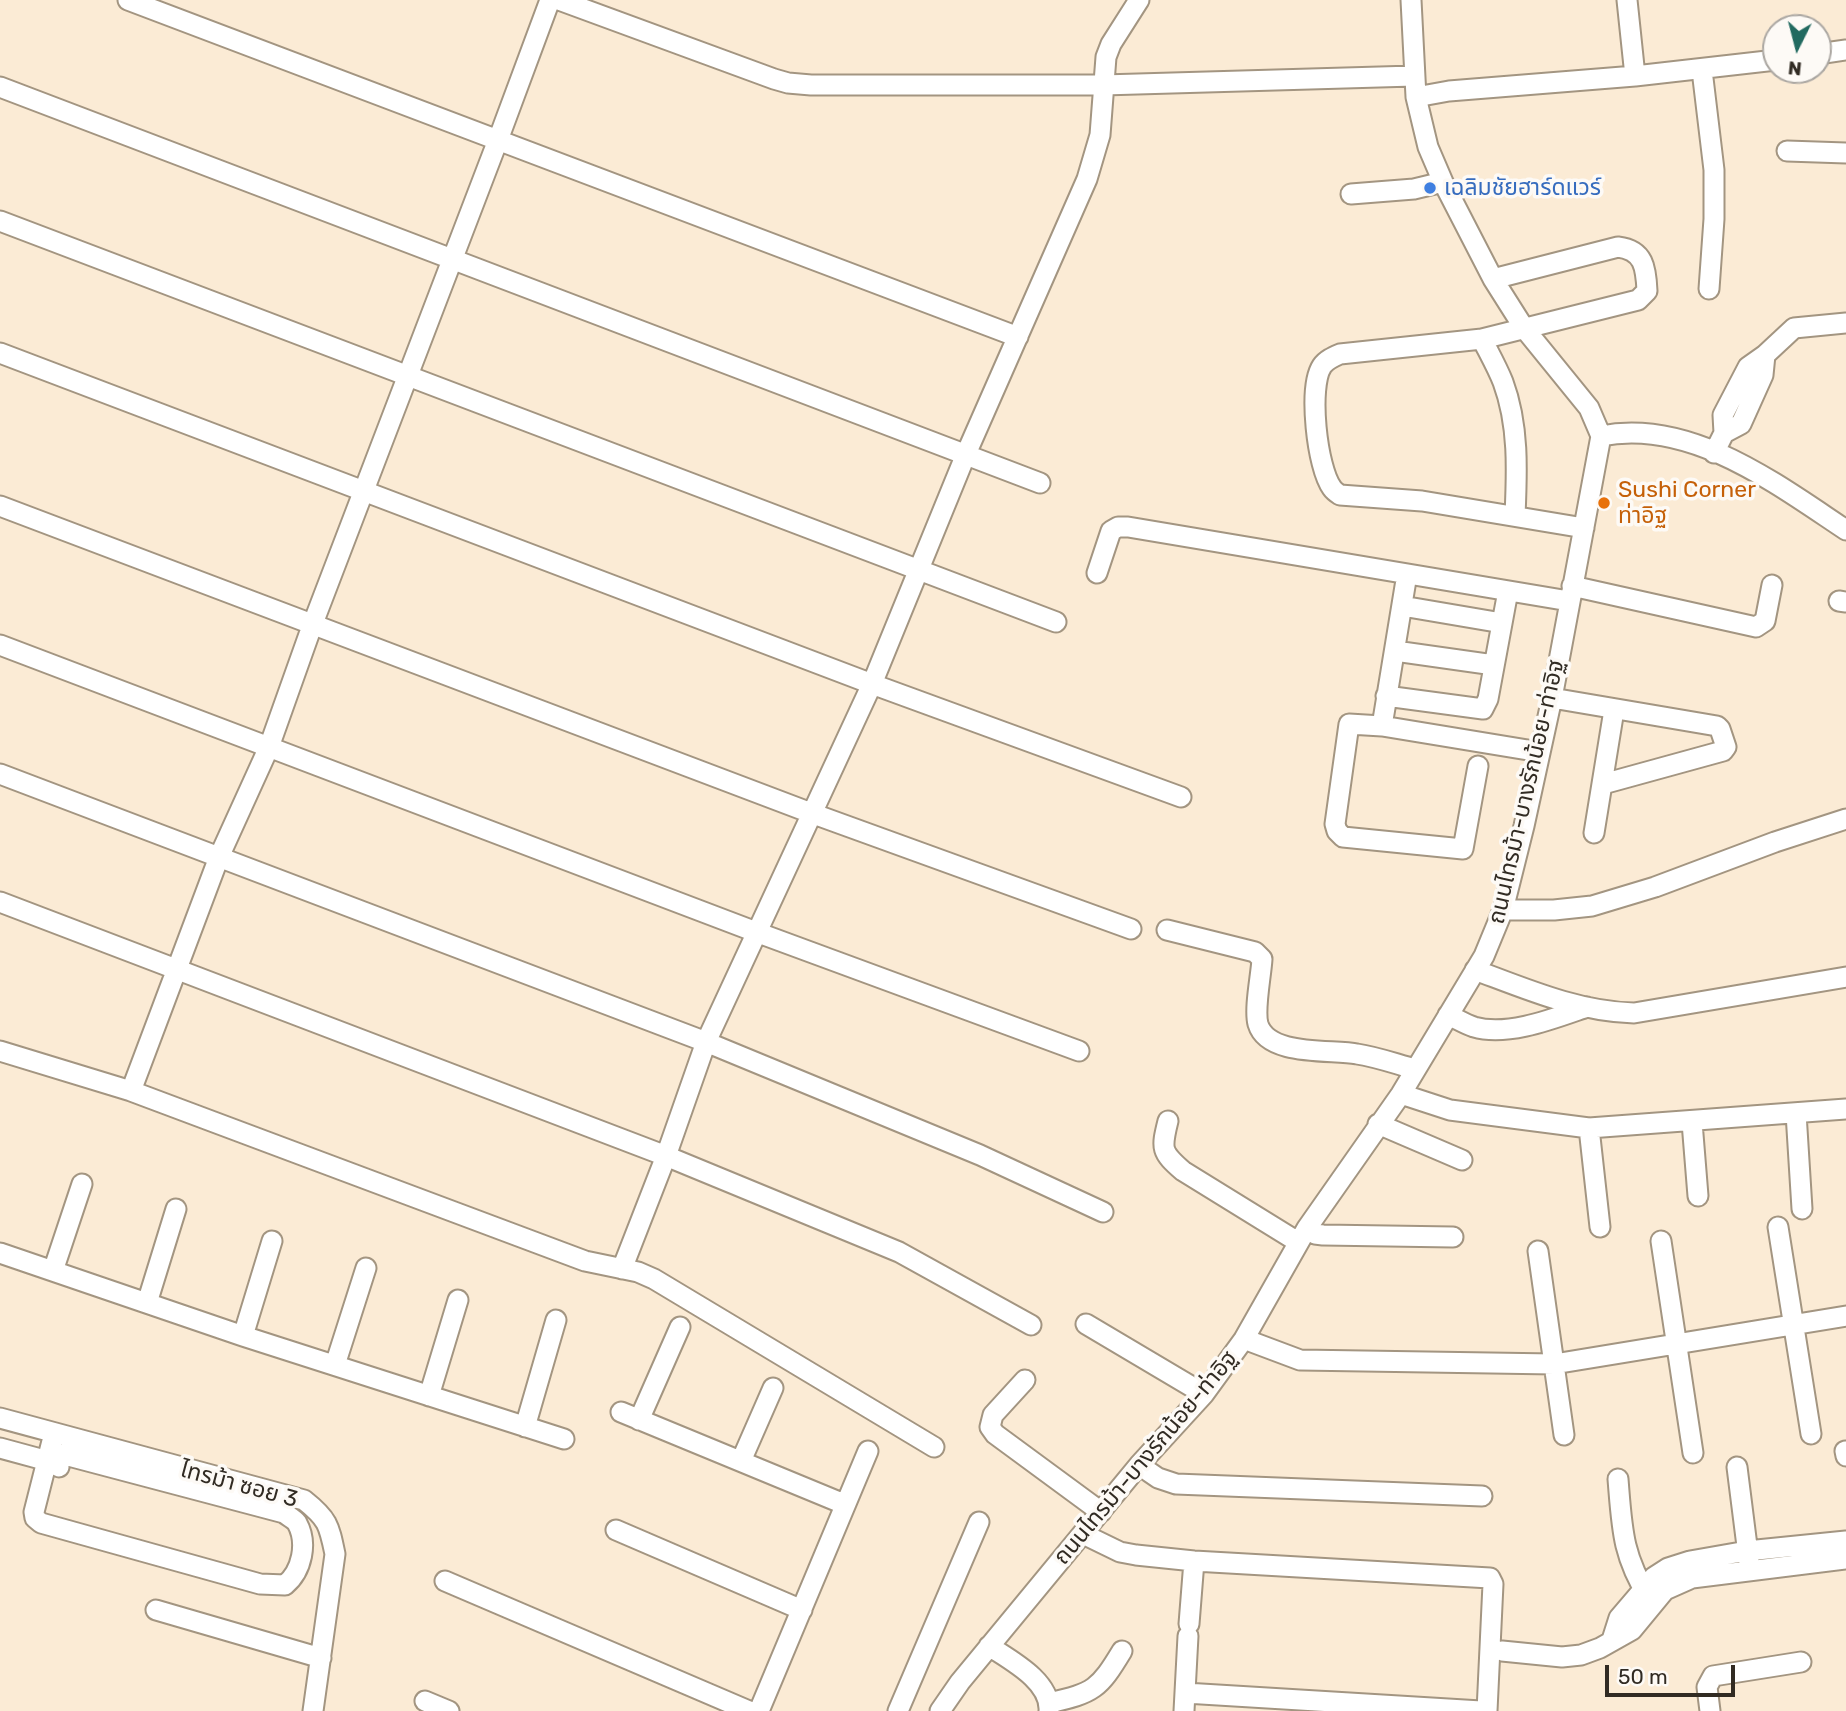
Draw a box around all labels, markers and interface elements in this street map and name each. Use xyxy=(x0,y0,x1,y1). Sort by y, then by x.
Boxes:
north arrow xyxy=(1762,14,1832,84)
text: N xyxy=(1787,56,1803,81)
place label: เฉลิมชัยฮาร์ดแวร์ xyxy=(1444,174,1601,202)
marker: เฉลิมชัยฮาร์ดแวร์ xyxy=(1422,180,1438,196)
place label: Sushi Corner ท่าอิฐ xyxy=(1618,476,1756,530)
marker: Sushi Corner ท่าอิฐ xyxy=(1596,495,1612,511)
street label: ถนนไทรม้า-บางรักน้อย-ท่าอิฐ xyxy=(1483,657,1571,927)
street label: ถนนไทรม้า-บางรักน้อย-ท่าอิฐ xyxy=(1048,1345,1244,1571)
street label: ไทรม้า ซอย 3 xyxy=(177,1456,301,1514)
scale bar xyxy=(1608,1652,1738,1696)
text: 50 m xyxy=(1618,1664,1668,1689)

